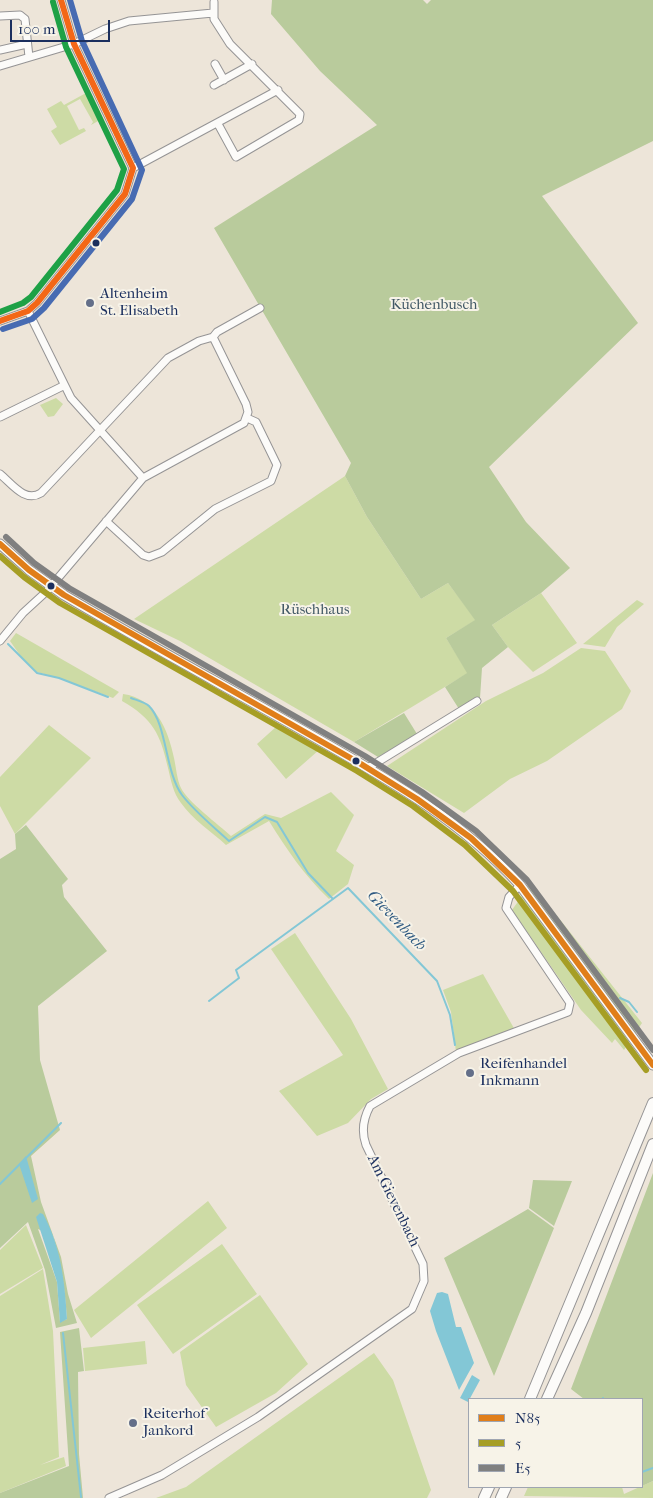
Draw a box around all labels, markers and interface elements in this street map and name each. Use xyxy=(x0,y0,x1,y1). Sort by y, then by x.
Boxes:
scale bar xyxy=(12,10,112,42)
text: 100 m xyxy=(18,20,56,38)
unlabelled marker xyxy=(91,238,101,248)
place label: Altenheim St. Elisabeth xyxy=(100,285,178,320)
park label: Küchenbusch xyxy=(391,296,477,314)
marker: Altenheim St. Elisabeth xyxy=(84,297,96,309)
unlabelled marker xyxy=(46,581,56,591)
park label: Rüschhaus xyxy=(281,601,349,619)
unlabelled marker xyxy=(351,756,361,766)
water label: Gievenbach xyxy=(362,887,430,955)
place label: Reifenhandel Inkmann xyxy=(480,1055,567,1090)
marker: Reifenhandel Inkmann xyxy=(464,1067,476,1079)
street label: Am Gievenbach xyxy=(363,1152,423,1250)
legend xyxy=(468,1398,643,1488)
place label: Reiterhof Jankord xyxy=(143,1405,205,1440)
text: N85 xyxy=(515,1409,540,1427)
marker: Reiterhof Jankord xyxy=(127,1417,139,1429)
text: 5 xyxy=(515,1434,521,1452)
text: E5 xyxy=(515,1459,531,1477)

